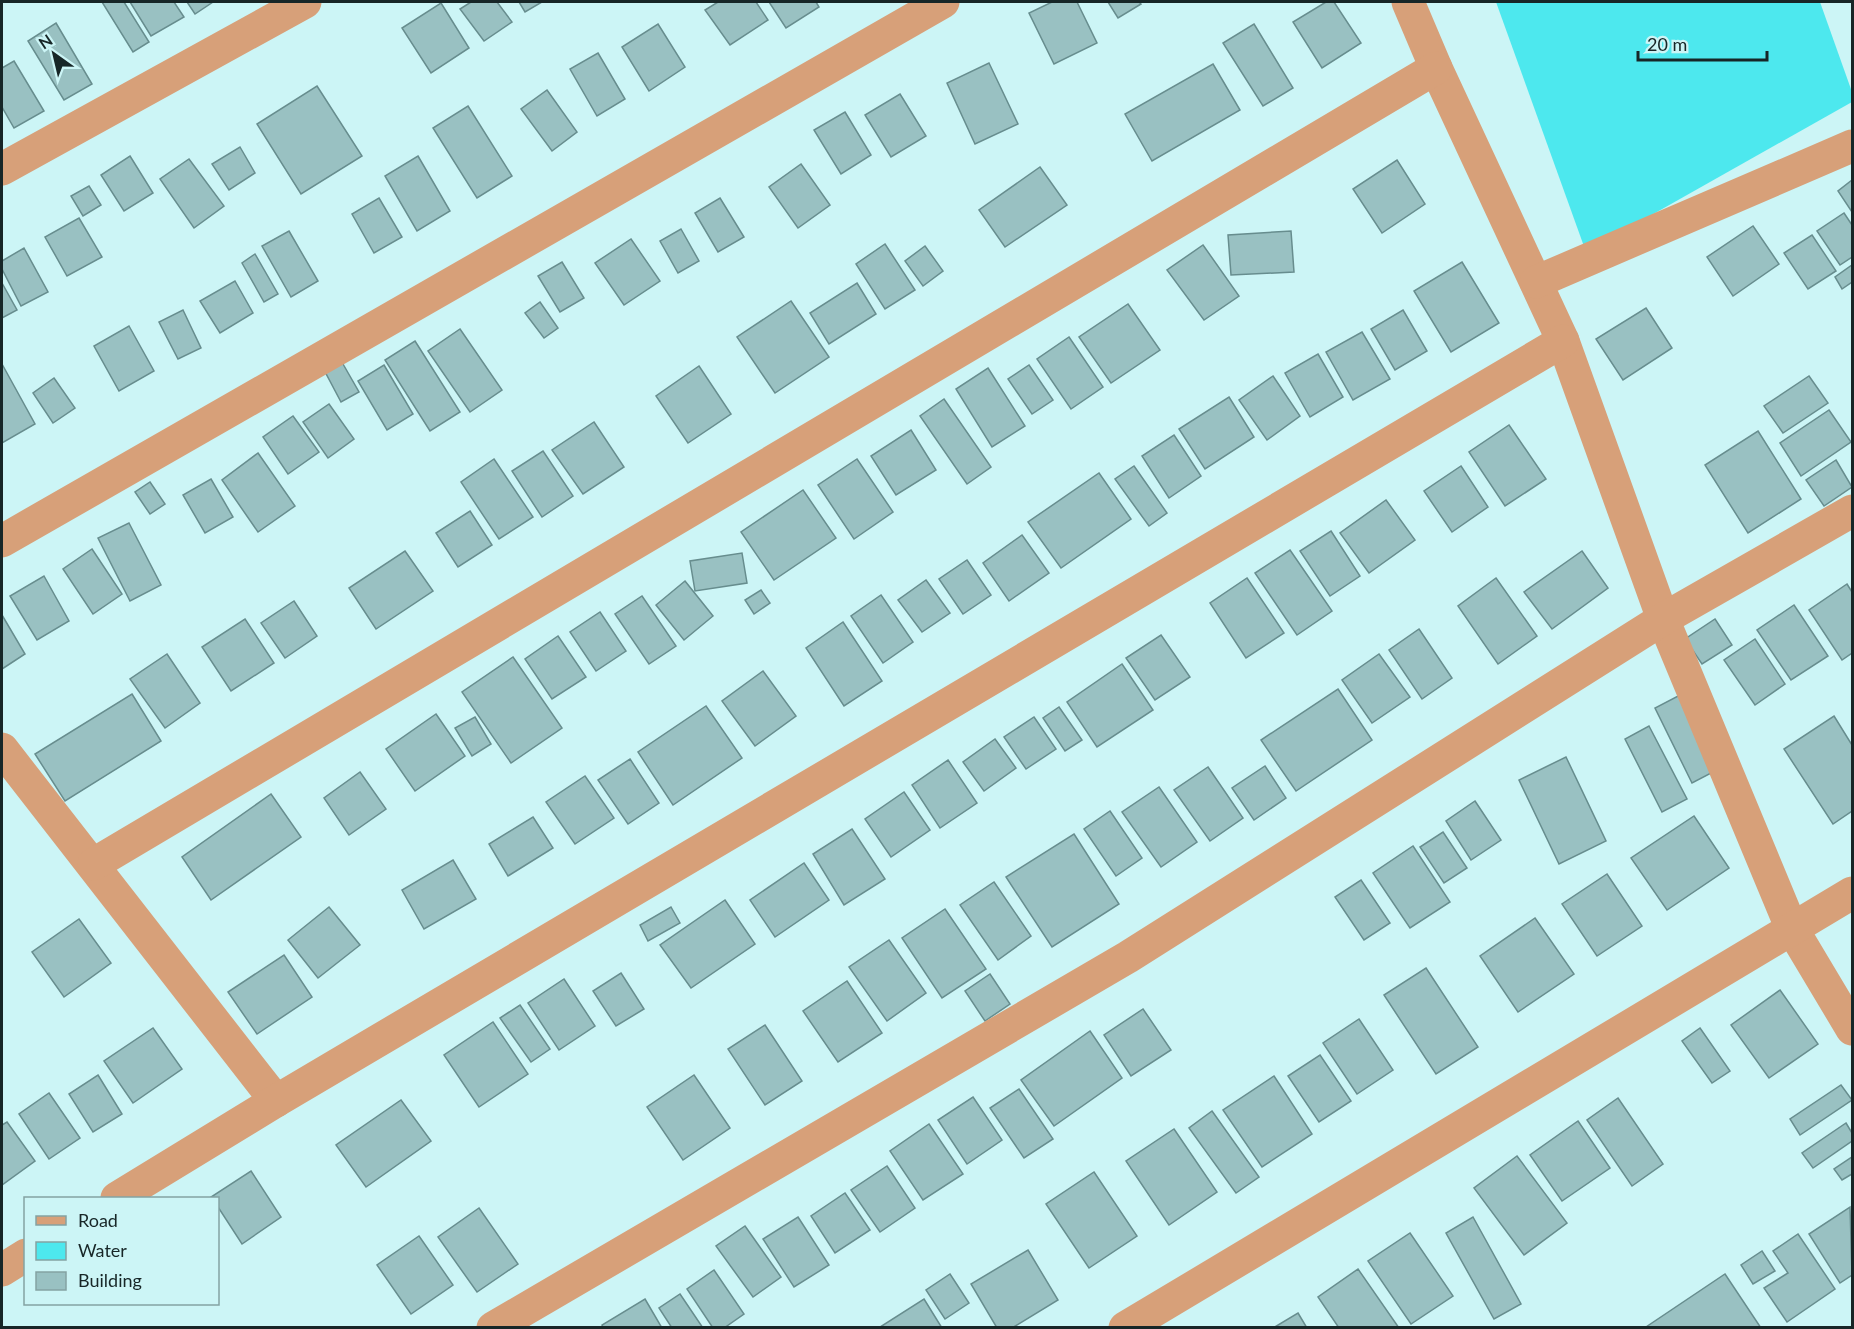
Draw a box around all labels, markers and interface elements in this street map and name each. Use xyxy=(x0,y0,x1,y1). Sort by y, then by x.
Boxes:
north arrow xyxy=(24,24,84,84)
scale bar xyxy=(1638,24,1767,62)
text: N xyxy=(35,30,56,52)
text: 20 m xyxy=(1647,33,1687,55)
legend xyxy=(24,1197,219,1305)
text: Road xyxy=(78,1209,118,1231)
text: Water xyxy=(78,1239,127,1261)
text: Building xyxy=(78,1269,142,1291)

